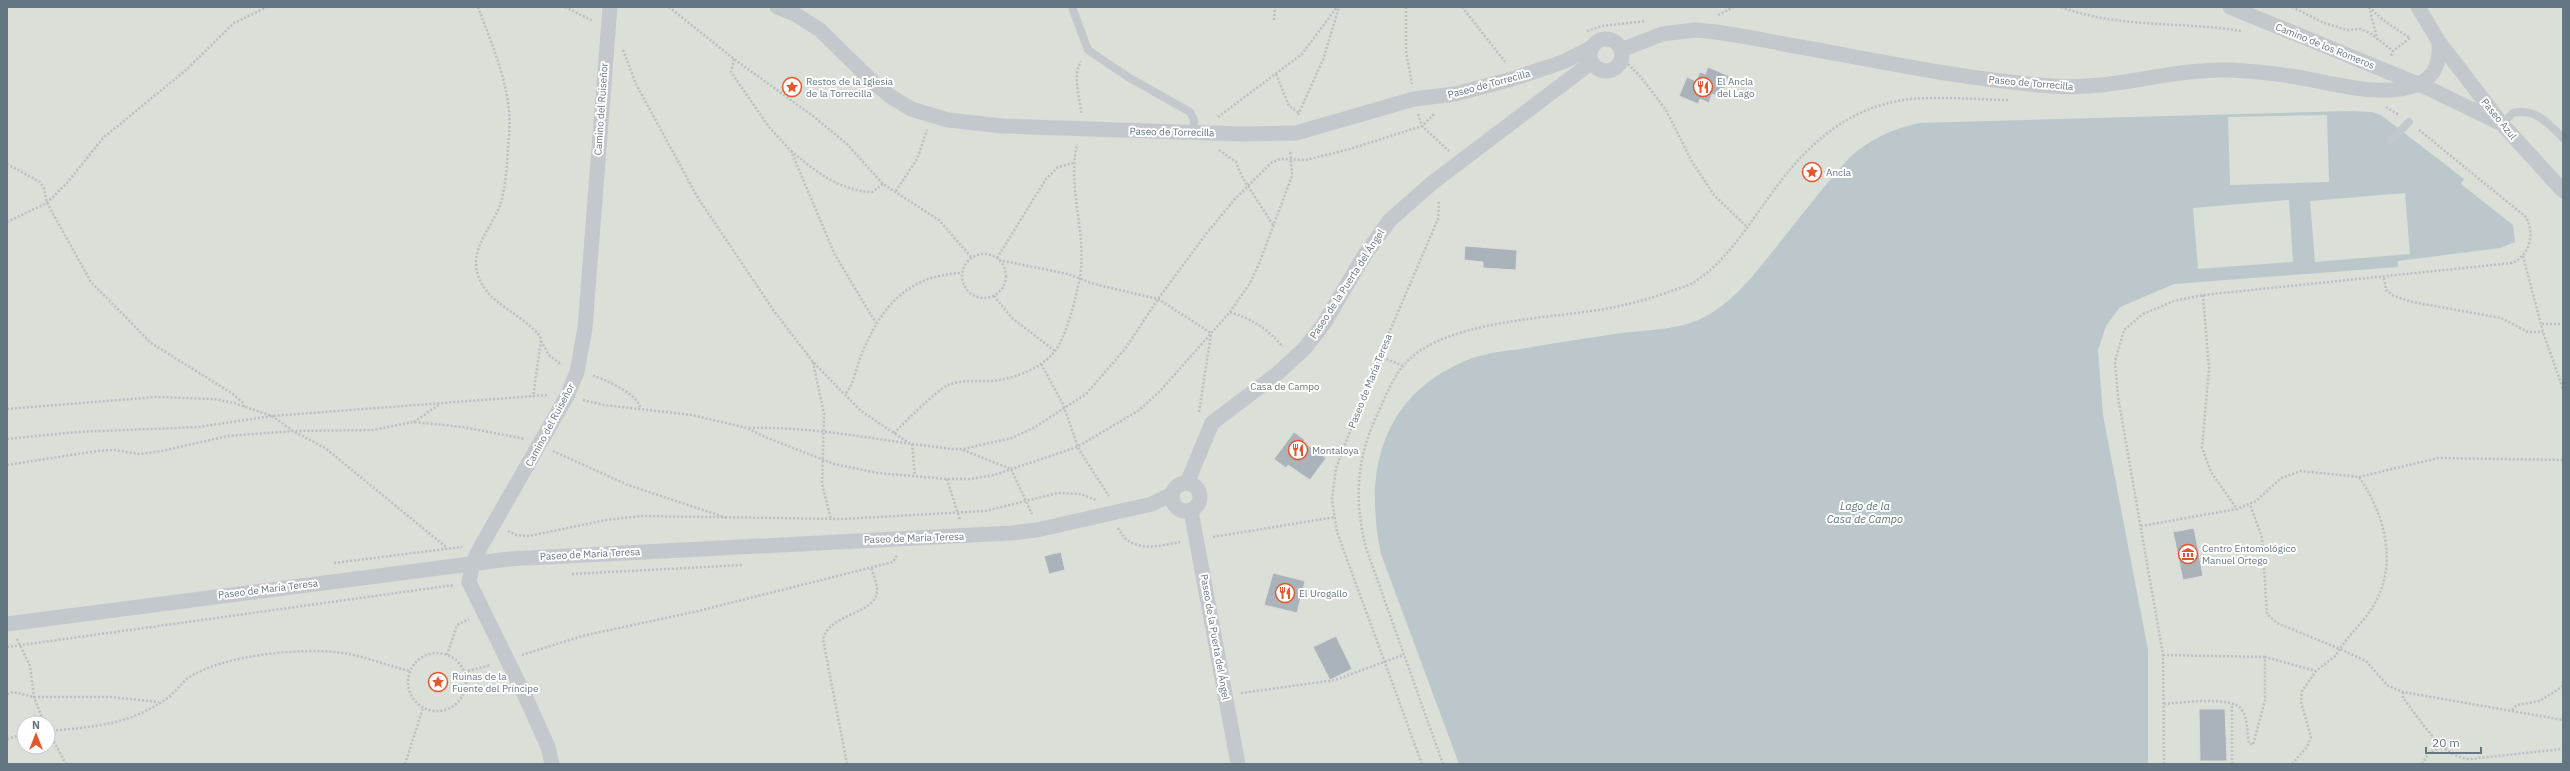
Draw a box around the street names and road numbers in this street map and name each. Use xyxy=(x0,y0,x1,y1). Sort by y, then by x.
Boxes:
street label: Camino de los Romeros xyxy=(2274,20,2377,72)
street label: Camino del Ruiseñor xyxy=(591,62,611,156)
street label: Paseo de Torrecilla xyxy=(1446,67,1532,101)
street label: Paseo de Torrecilla xyxy=(1988,73,2075,93)
street label: Paseo Azul xyxy=(2478,96,2520,142)
street label: Paseo de Torrecilla xyxy=(1129,125,1215,139)
street label: Paseo de la Puerta del Ángel xyxy=(1307,227,1387,341)
street label: Paseo de María Teresa xyxy=(1345,331,1395,430)
street label: Camino del Ruiseñor xyxy=(523,381,578,469)
street label: Paseo de María Teresa xyxy=(864,530,965,546)
street label: Paseo de María Teresa xyxy=(539,545,641,563)
street label: Paseo de la Puerta del Ángel xyxy=(1198,573,1233,701)
street label: Paseo de María Teresa xyxy=(217,576,319,602)

